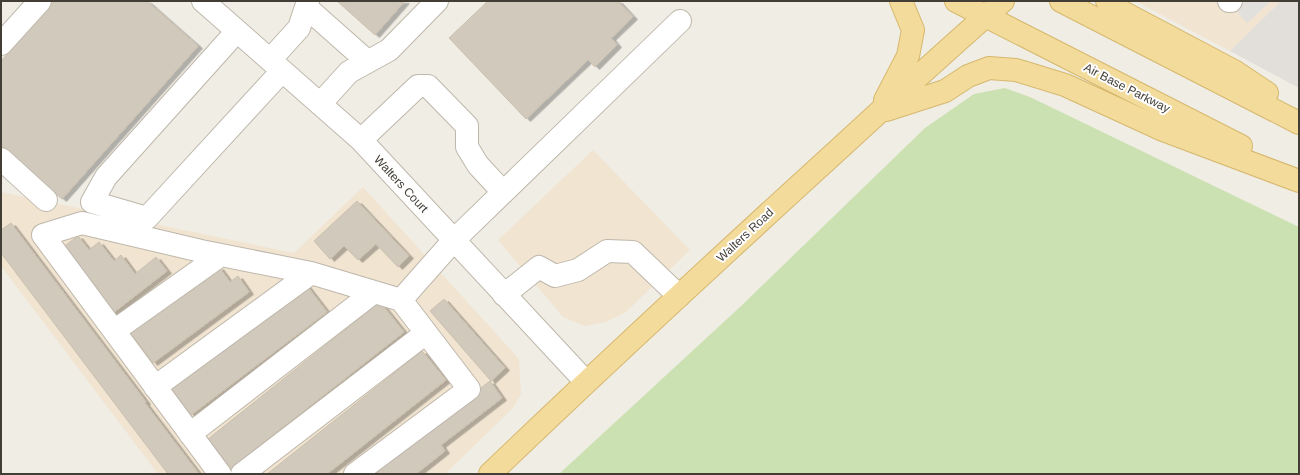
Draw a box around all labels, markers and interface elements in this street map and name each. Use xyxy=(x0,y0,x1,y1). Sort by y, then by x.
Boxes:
street label: Air Base Parkway xyxy=(1082,60,1172,116)
street label: Walters Court xyxy=(371,153,431,216)
street label: Walters Road xyxy=(714,205,776,265)

